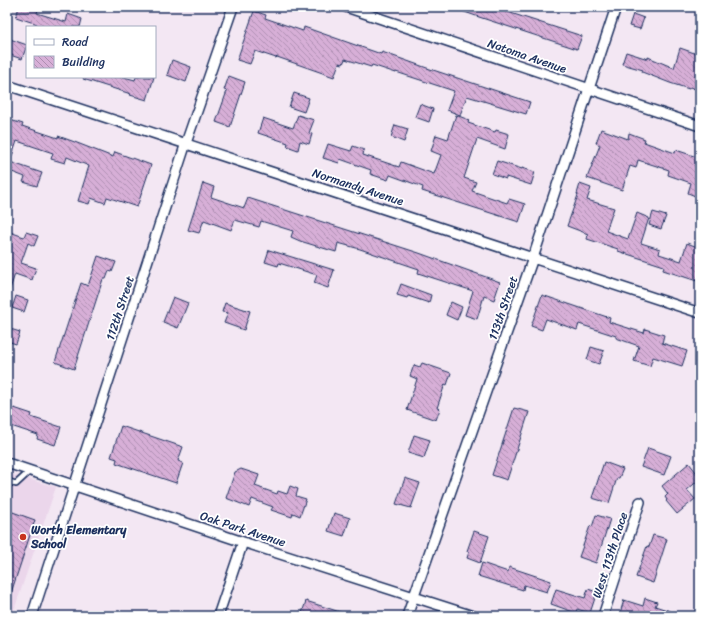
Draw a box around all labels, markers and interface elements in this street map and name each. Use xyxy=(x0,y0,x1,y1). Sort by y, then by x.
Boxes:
legend xyxy=(26,26,156,78)
text: Road xyxy=(62,31,89,53)
street label: Natoma Avenue xyxy=(484,32,570,80)
text: Building xyxy=(62,51,105,73)
street label: Normandy Avenue xyxy=(309,162,407,212)
street label: 112th Street xyxy=(99,273,141,343)
street label: 113th Street xyxy=(482,273,524,343)
street label: Oak Park Avenue xyxy=(197,505,289,553)
street label: West 113th Place xyxy=(586,509,634,601)
place label: Worth Elementary School xyxy=(30,519,127,555)
marker: Worth Elementary School xyxy=(18,532,28,542)

